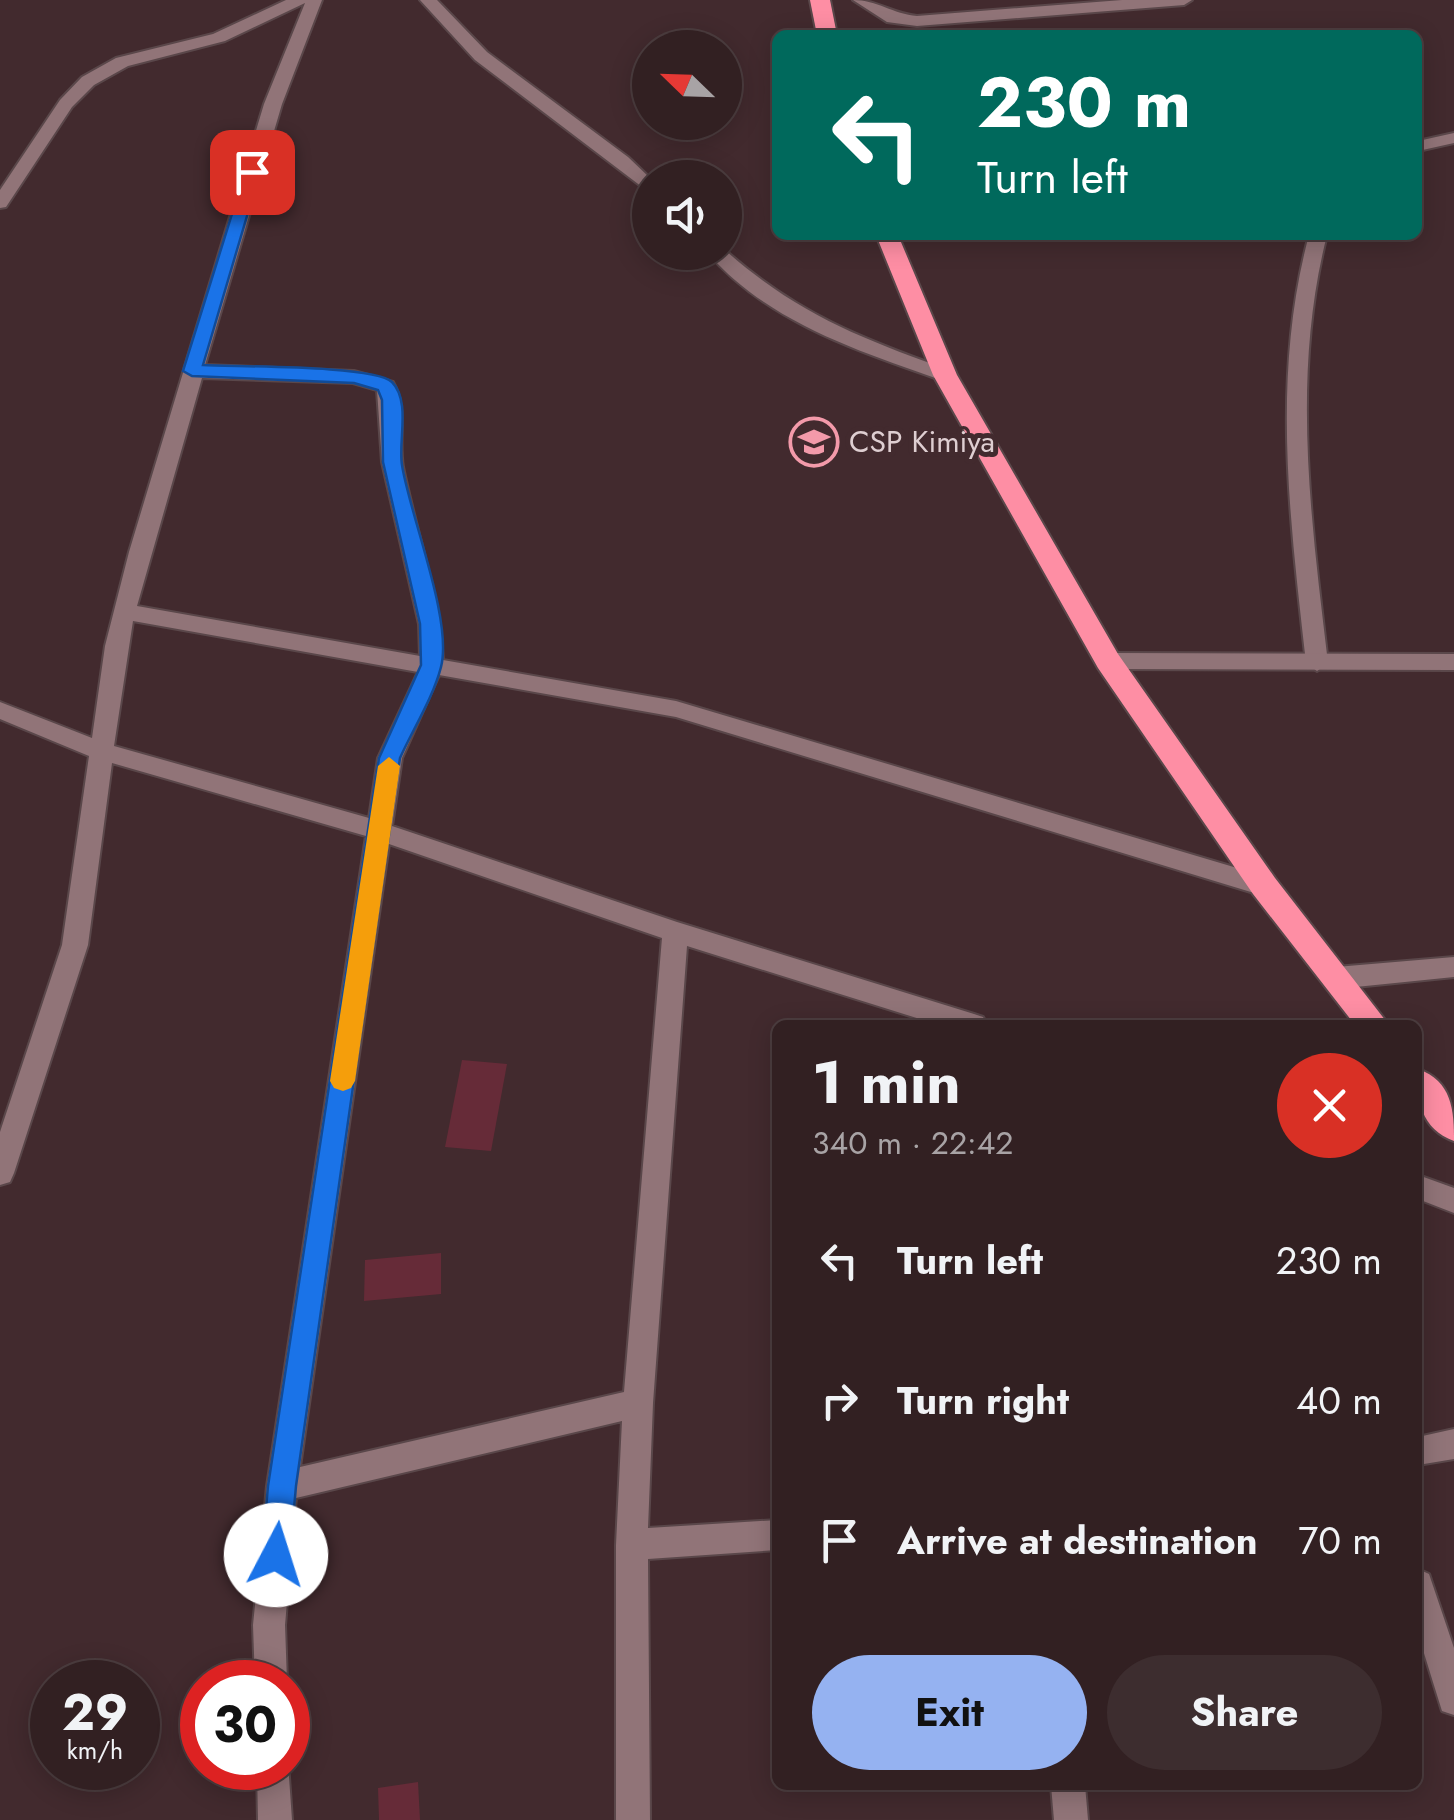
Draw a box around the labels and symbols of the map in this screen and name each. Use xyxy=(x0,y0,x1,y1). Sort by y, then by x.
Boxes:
north arrow xyxy=(632,30,742,140)
pin xyxy=(210,130,295,215)
school or university icon: CSP Kimiya xyxy=(788,416,840,468)
place label: CSP Kimiya xyxy=(849,420,995,463)
position arrow xyxy=(224,1503,328,1607)
speed limit sign: 30 xyxy=(180,1660,310,1790)

